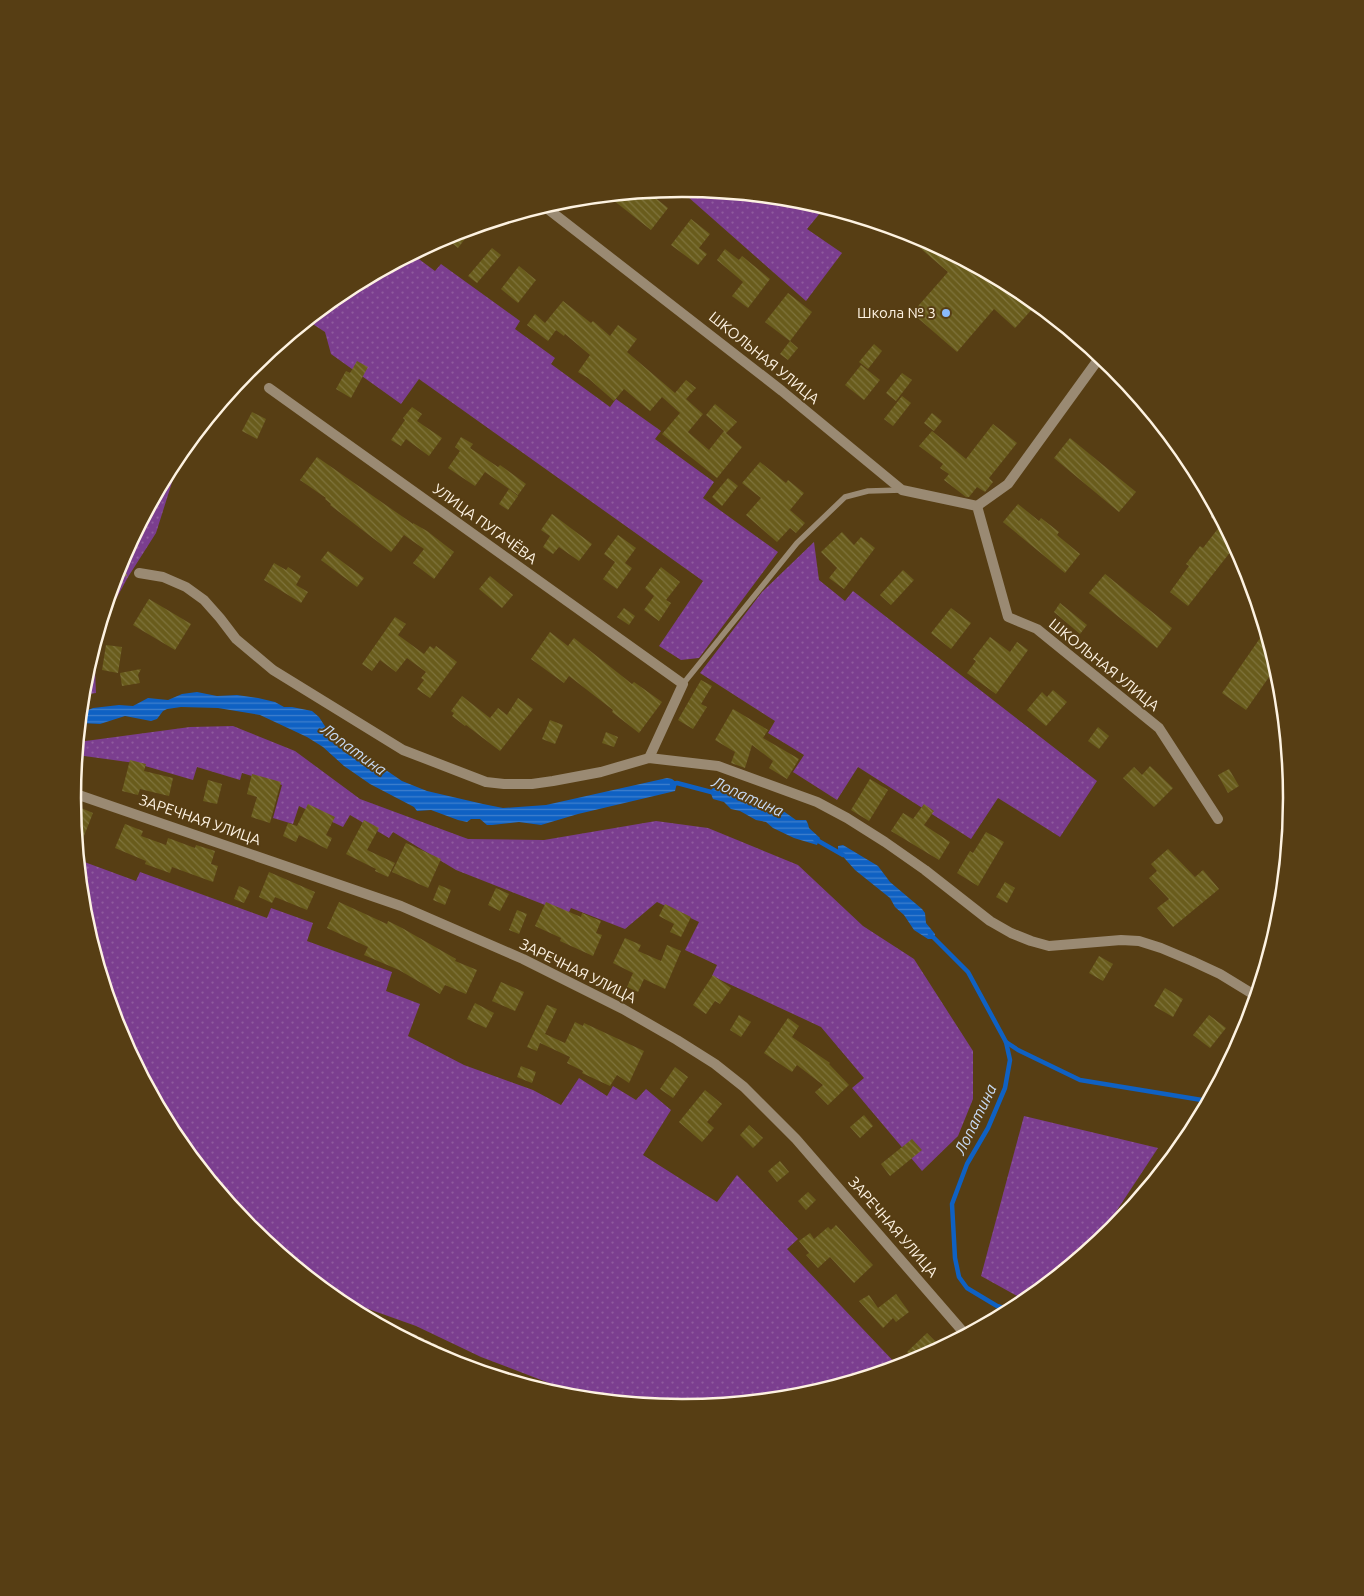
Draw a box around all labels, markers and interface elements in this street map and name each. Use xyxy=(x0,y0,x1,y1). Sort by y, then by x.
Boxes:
place label: Школа № 3 xyxy=(857,304,936,321)
marker: Школа № 3 xyxy=(940,307,952,319)
street label: ШКОЛЬНАЯ УЛИЦА xyxy=(706,308,823,407)
street label: УЛИЦА ПУГАЧЁВА xyxy=(430,480,541,567)
street label: ШКОЛЬНАЯ УЛИЦА xyxy=(1046,615,1163,714)
water label: Лопатина xyxy=(317,719,390,779)
water label: Лопатина xyxy=(709,772,787,820)
street label: ЗАРЕЧНАЯ УЛИЦА xyxy=(137,791,263,848)
street label: ЗАРЕЧНАЯ УЛИЦА xyxy=(517,935,639,1006)
water label: Лопатина xyxy=(950,1081,1000,1158)
street label: ЗАРЕЧНАЯ УЛИЦА xyxy=(845,1173,942,1281)

